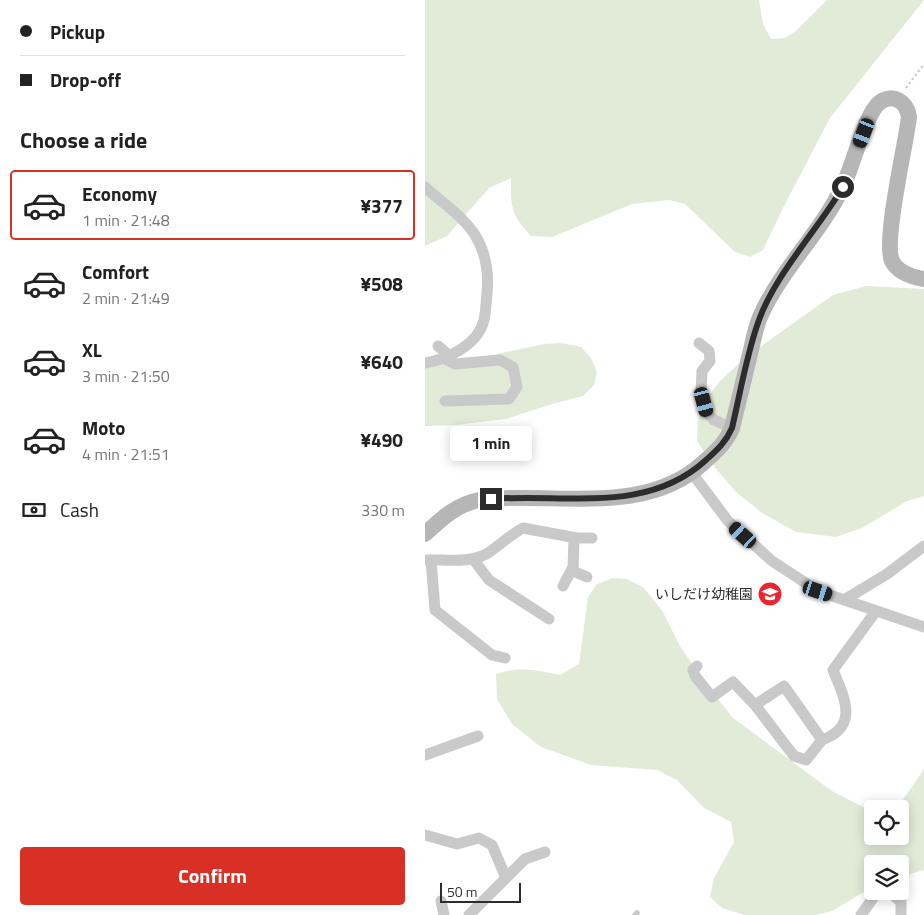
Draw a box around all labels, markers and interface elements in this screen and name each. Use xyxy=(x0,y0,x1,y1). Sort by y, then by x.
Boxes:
text: Pickup xyxy=(50,17,105,46)
text: Drop-off xyxy=(50,65,121,94)
car xyxy=(851,116,876,150)
text: Choose a ride xyxy=(20,123,147,157)
route start xyxy=(832,176,854,198)
text: Economy xyxy=(82,179,157,208)
icon: car xyxy=(22,183,67,228)
text: ¥377 xyxy=(360,191,403,220)
text: 1 min · 21:48 xyxy=(82,208,170,232)
text: Comfort xyxy=(82,257,149,286)
icon: car xyxy=(22,261,67,306)
text: ¥508 xyxy=(360,269,403,298)
text: 2 min · 21:49 xyxy=(82,286,170,310)
text: XL xyxy=(82,335,102,364)
icon: car xyxy=(22,339,67,384)
text: ¥640 xyxy=(360,347,403,376)
text: 3 min · 21:50 xyxy=(82,364,170,388)
car xyxy=(692,386,715,418)
text: Moto xyxy=(82,413,125,442)
icon: car xyxy=(22,417,67,462)
text: ¥490 xyxy=(360,425,403,454)
callout: 1 min xyxy=(450,426,532,462)
text: 1 min xyxy=(472,431,510,455)
text: 4 min · 21:51 xyxy=(82,442,170,466)
route end xyxy=(480,488,502,510)
text: Cash xyxy=(60,495,99,524)
icon: cash xyxy=(20,496,48,524)
text: 330 m xyxy=(361,498,405,522)
car xyxy=(726,519,759,551)
car xyxy=(801,579,834,603)
school or university icon: いしだけ幼稚園 xyxy=(757,581,783,607)
place label: いしだけ幼稚園 xyxy=(655,583,753,604)
map controls xyxy=(864,800,909,900)
button: locate xyxy=(864,800,909,845)
button: Confirm xyxy=(20,847,405,905)
button: layers xyxy=(864,855,909,900)
scale bar xyxy=(440,880,521,903)
text: 50 m xyxy=(447,881,477,902)

